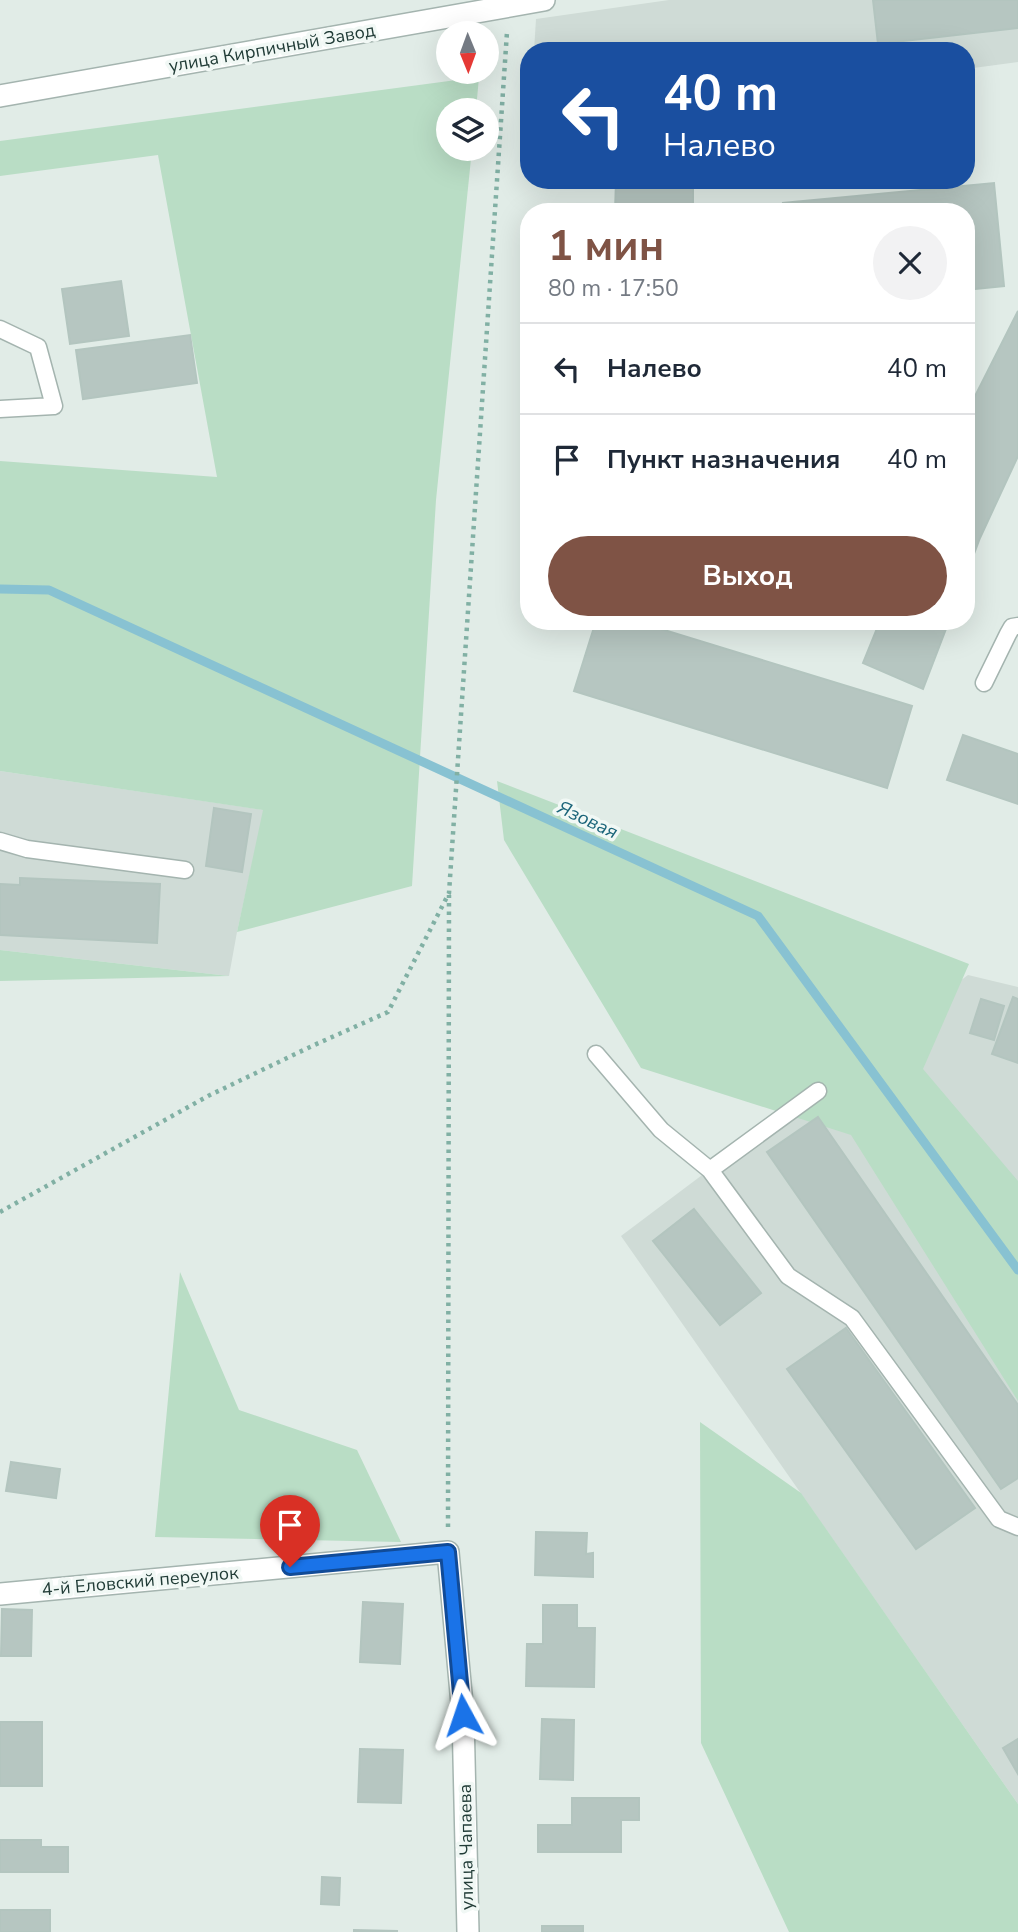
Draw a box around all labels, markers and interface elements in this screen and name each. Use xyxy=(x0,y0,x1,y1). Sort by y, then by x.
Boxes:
street label: улица Кирпичный Завод xyxy=(167,18,377,78)
north arrow xyxy=(436,21,499,84)
map controls xyxy=(436,21,499,161)
text: 40 m xyxy=(663,60,778,127)
icon: left xyxy=(548,70,639,161)
button: layers xyxy=(436,98,499,161)
text: Налево xyxy=(663,124,776,167)
text: 1 мин xyxy=(548,218,664,275)
button: close xyxy=(873,226,947,300)
text: 80 m · 17:50 xyxy=(548,273,679,304)
icon: left xyxy=(548,350,586,388)
text: Налево xyxy=(607,351,702,386)
text: 40 m xyxy=(887,351,947,386)
icon: arrive xyxy=(548,441,586,479)
text: Пункт назначения xyxy=(607,442,840,477)
text: 40 m xyxy=(887,442,947,477)
button: Выход xyxy=(548,536,947,616)
water label: Язовая xyxy=(553,795,622,845)
pin xyxy=(260,1495,320,1567)
icon: arrive xyxy=(271,1506,309,1544)
street label: 4-й Еловский переулок xyxy=(41,1560,240,1602)
position arrow xyxy=(426,1678,500,1752)
street label: улица Чапаева xyxy=(453,1784,479,1910)

